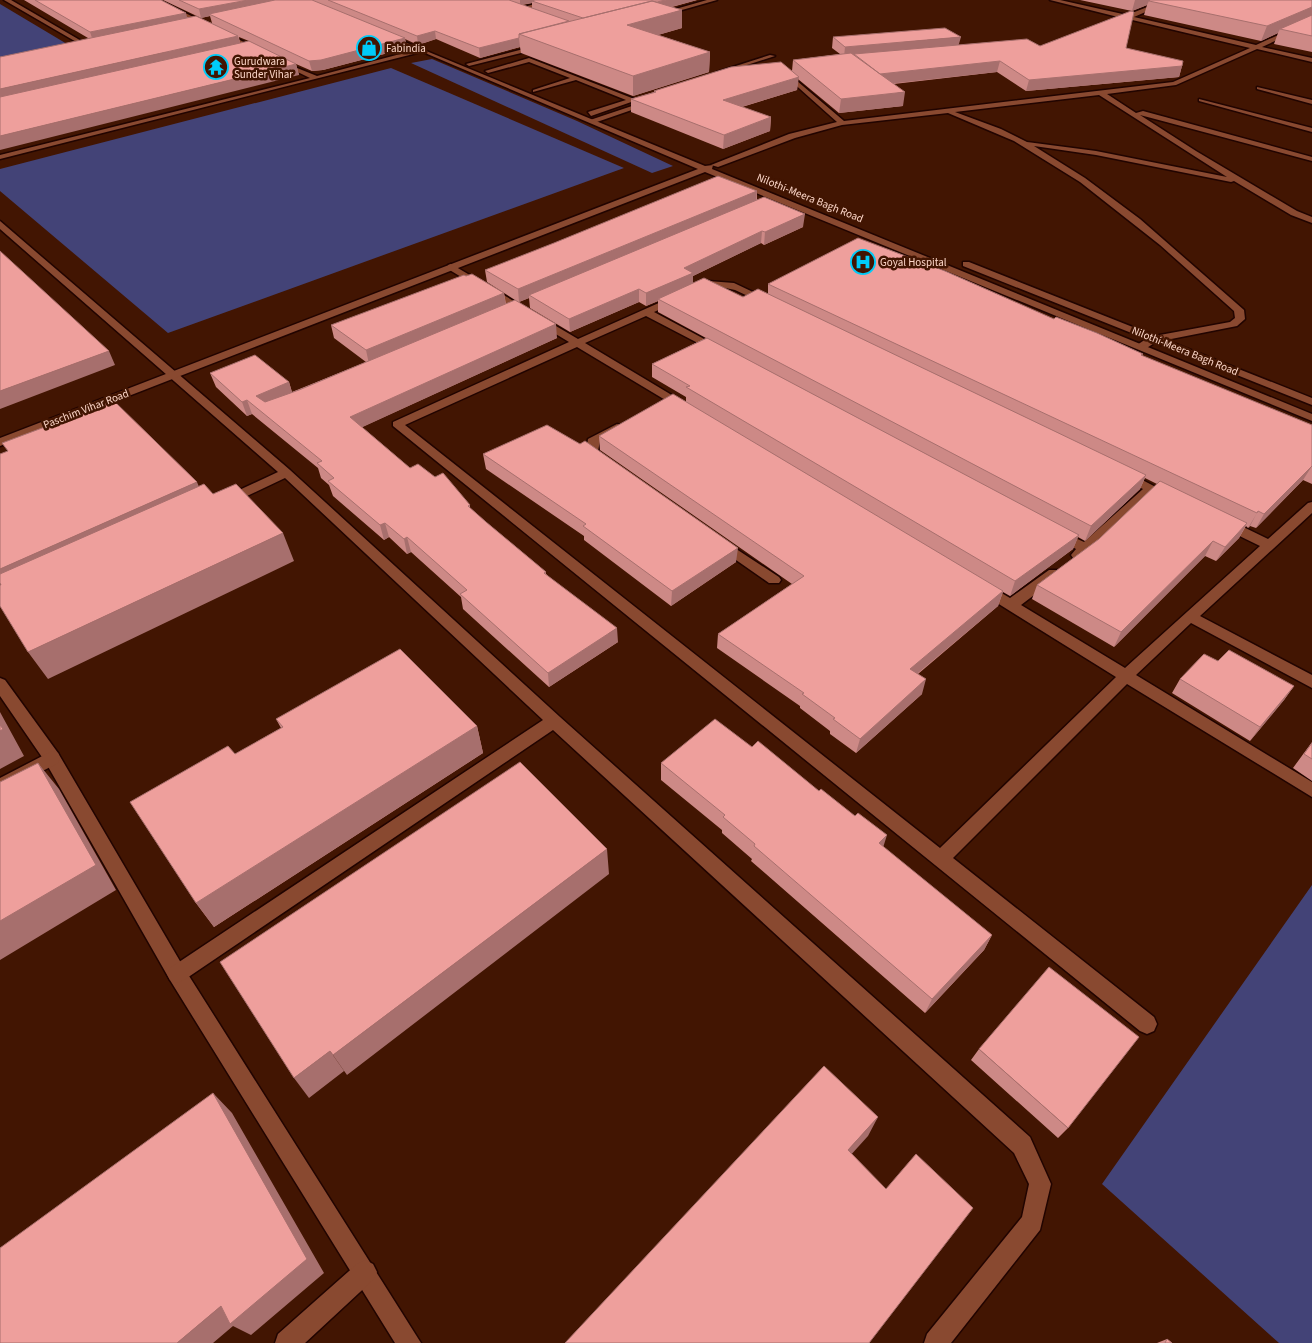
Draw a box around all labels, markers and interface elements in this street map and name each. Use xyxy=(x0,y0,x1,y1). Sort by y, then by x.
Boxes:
shop icon: Fabindia xyxy=(356,35,382,61)
place label: Fabindia xyxy=(386,41,426,56)
temple icon: Gurudwara Sunder Vihar xyxy=(203,54,229,80)
place label: Gurudwara Sunder Vihar xyxy=(234,54,293,82)
street label: Nilothi-Meera Bagh Road xyxy=(754,170,866,226)
hospital icon: Goyal Hospital xyxy=(850,249,876,275)
place label: Goyal Hospital xyxy=(880,255,947,270)
street label: Nilothi-Meera Bagh Road xyxy=(1129,323,1241,379)
street label: Paschim Vihar Road xyxy=(41,386,131,432)

